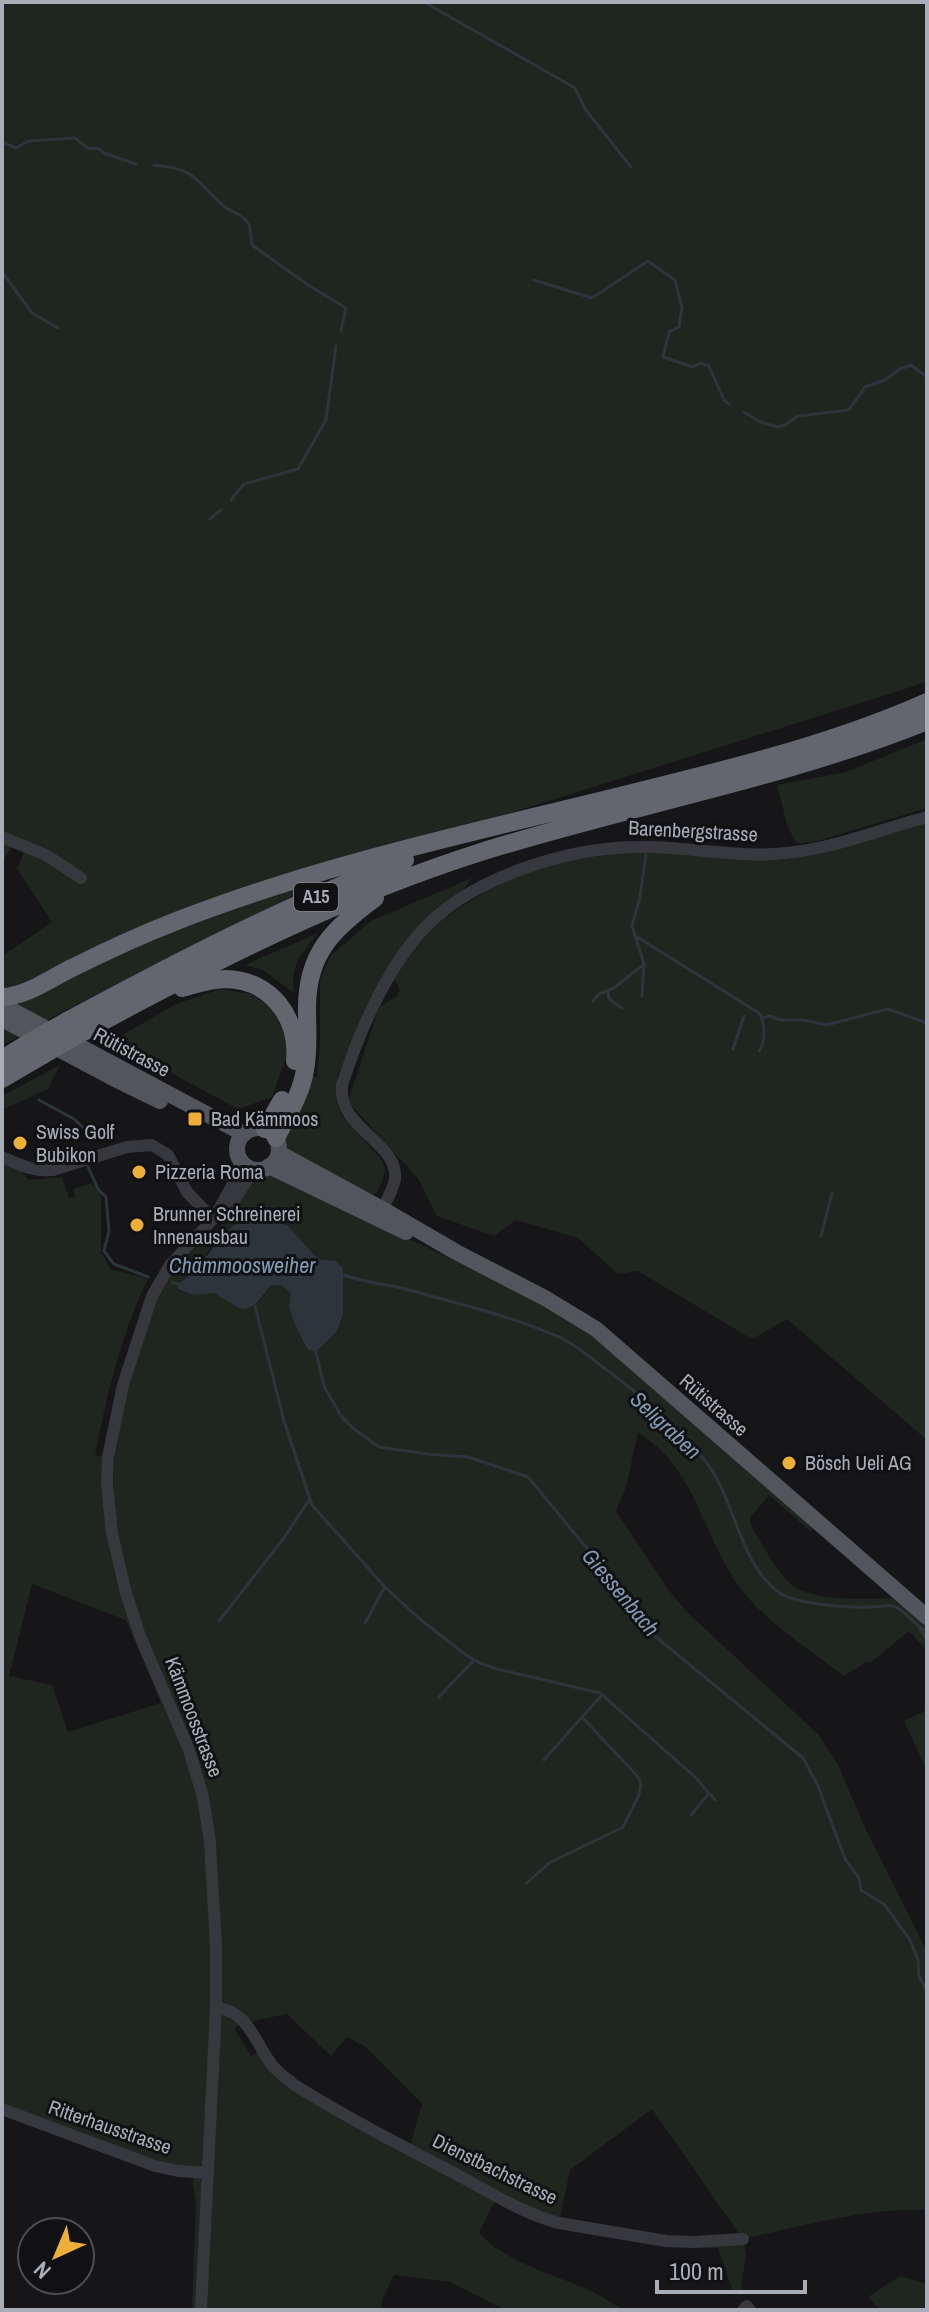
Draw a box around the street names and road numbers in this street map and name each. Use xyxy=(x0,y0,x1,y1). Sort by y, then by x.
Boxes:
street label: Barenbergstrasse xyxy=(628,814,758,847)
road number: A15 xyxy=(294,883,338,911)
street label: Rütistrasse xyxy=(89,1020,175,1083)
street label: Rütistrasse xyxy=(674,1367,754,1442)
street label: Kämmoosstrasse xyxy=(159,1653,230,1781)
street label: Ritterhausstrasse xyxy=(45,2093,175,2160)
street label: Dienstbachstrasse xyxy=(428,2127,562,2210)

